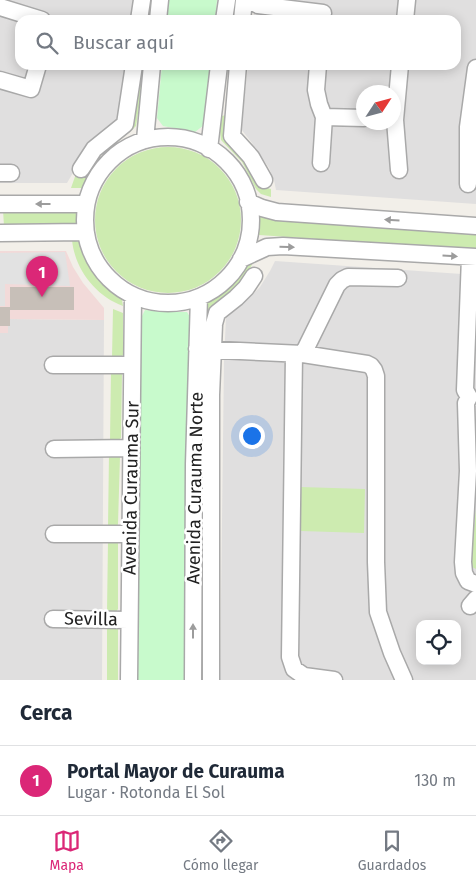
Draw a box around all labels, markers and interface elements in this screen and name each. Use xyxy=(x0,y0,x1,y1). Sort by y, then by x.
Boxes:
search box xyxy=(15,15,461,70)
icon: search xyxy=(33,29,61,57)
text: Buscar aquí xyxy=(73,31,174,54)
north arrow xyxy=(356,85,401,130)
one-way arrow xyxy=(35,200,51,208)
one-way arrow xyxy=(384,215,400,223)
one-way arrow xyxy=(280,243,296,251)
one-way arrow xyxy=(442,252,458,260)
pin: 1 xyxy=(26,256,58,297)
street label: Avenida Curauma Norte xyxy=(182,392,208,584)
street label: Avenida Curauma Sur xyxy=(118,401,144,575)
your location xyxy=(239,423,265,449)
street label: Sevilla xyxy=(64,608,118,630)
map controls xyxy=(416,620,461,665)
button: locate xyxy=(416,620,461,665)
one-way arrow xyxy=(189,623,197,639)
text: Cerca xyxy=(20,700,72,726)
text: Portal Mayor de Curauma xyxy=(67,760,285,783)
text: 1 xyxy=(32,771,40,790)
text: 130 m xyxy=(414,771,456,790)
text: Lugar · Rotonda El Sol xyxy=(67,783,225,802)
tab: Mapa xyxy=(50,827,84,874)
tab: Cómo llegar xyxy=(183,827,259,874)
tab: Guardados xyxy=(358,827,426,874)

